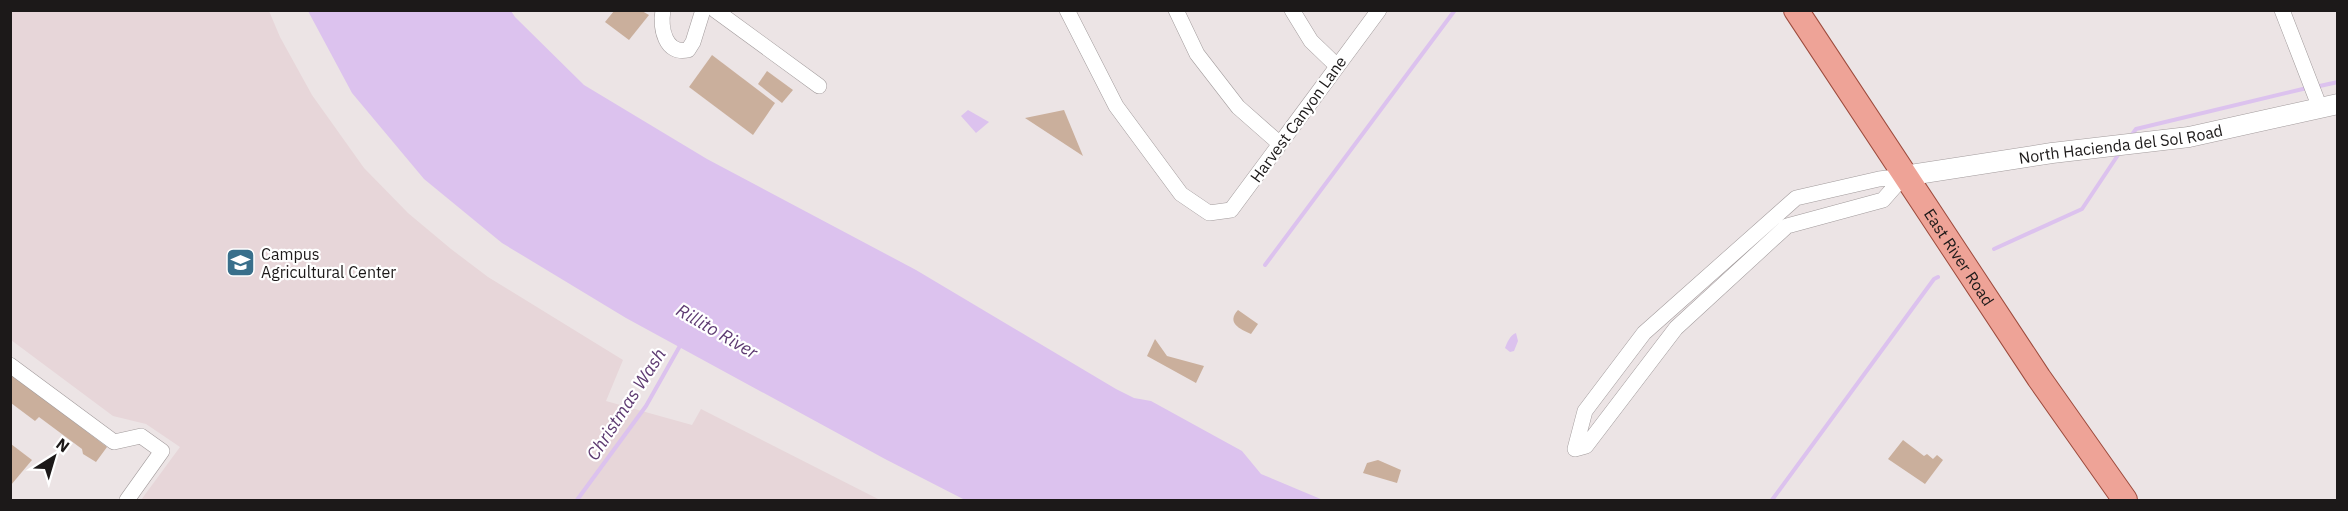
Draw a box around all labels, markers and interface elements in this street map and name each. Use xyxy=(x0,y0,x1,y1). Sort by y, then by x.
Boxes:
street label: Harvest Canyon Lane xyxy=(1246,52,1351,186)
street label: North Hacienda del Sol Road xyxy=(2017,120,2224,168)
street label: East River Road xyxy=(1920,205,1998,309)
place label: Campus Agricultural Center xyxy=(261,244,396,282)
school or university icon: Campus Agricultural Center xyxy=(224,247,256,279)
water label: Rillito River xyxy=(672,298,762,364)
water label: Christmas Wash xyxy=(581,344,671,464)
north arrow xyxy=(24,427,84,487)
text: N xyxy=(52,434,74,456)

